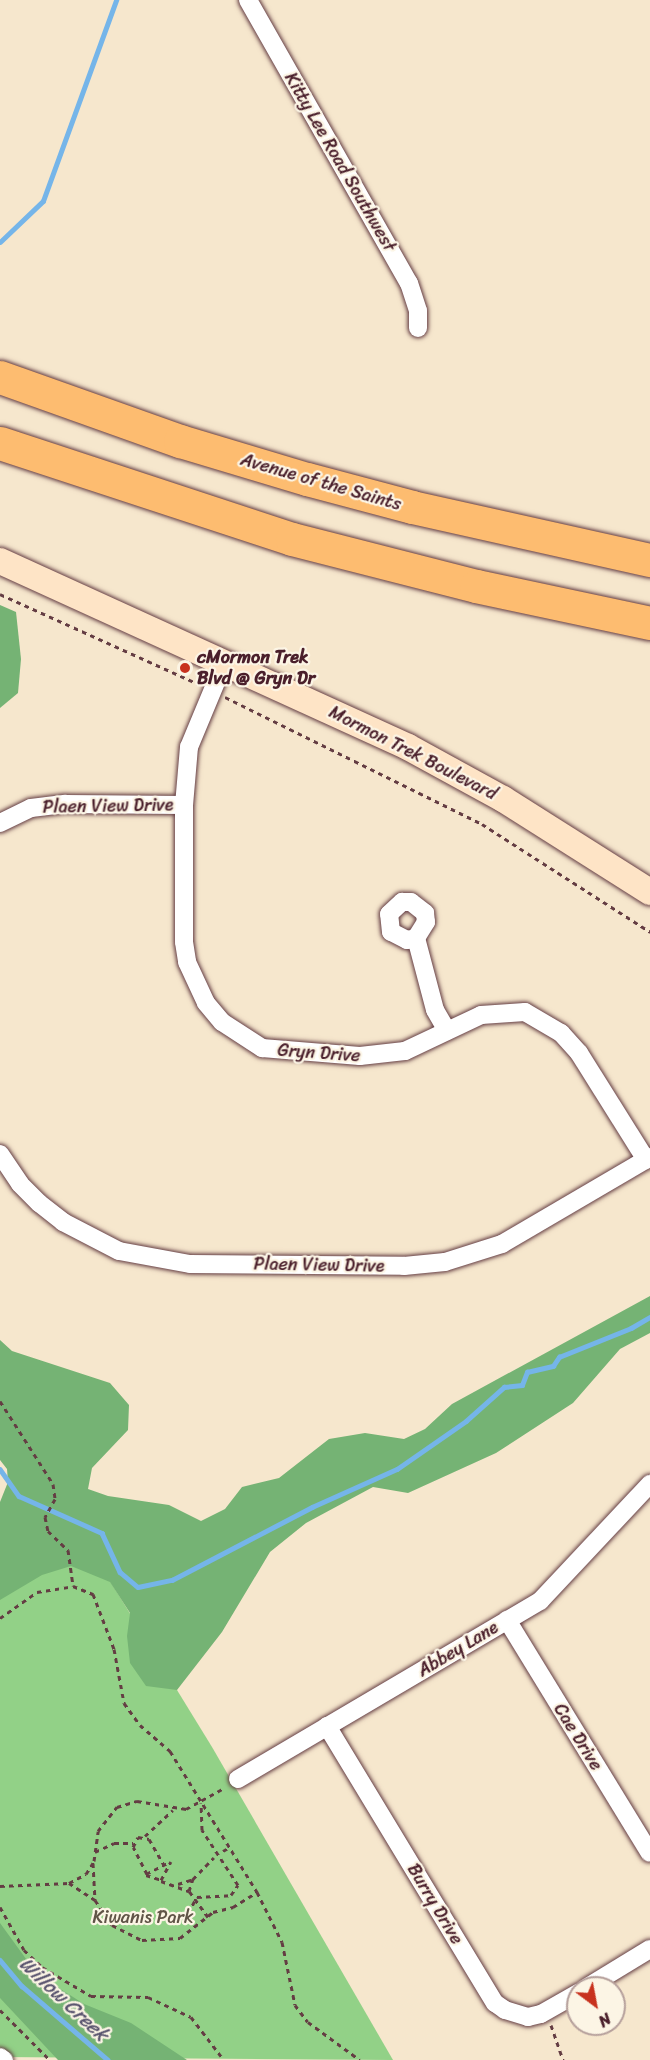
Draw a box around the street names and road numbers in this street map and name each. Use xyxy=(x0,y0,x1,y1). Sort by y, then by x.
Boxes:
street label: Kitty Lee Road Southwest xyxy=(280,68,400,256)
street label: Avenue of the Saints xyxy=(239,449,403,515)
street label: Mormon Trek Boulevard xyxy=(325,701,501,805)
street label: Plaen View Drive xyxy=(42,794,174,818)
street label: Gryn Drive xyxy=(277,1039,361,1067)
street label: Plaen View Drive xyxy=(253,1253,385,1277)
street label: Abbey Lane xyxy=(414,1616,502,1682)
street label: Cae Drive xyxy=(549,1700,607,1774)
street label: Burry Drive xyxy=(402,1860,468,1948)

